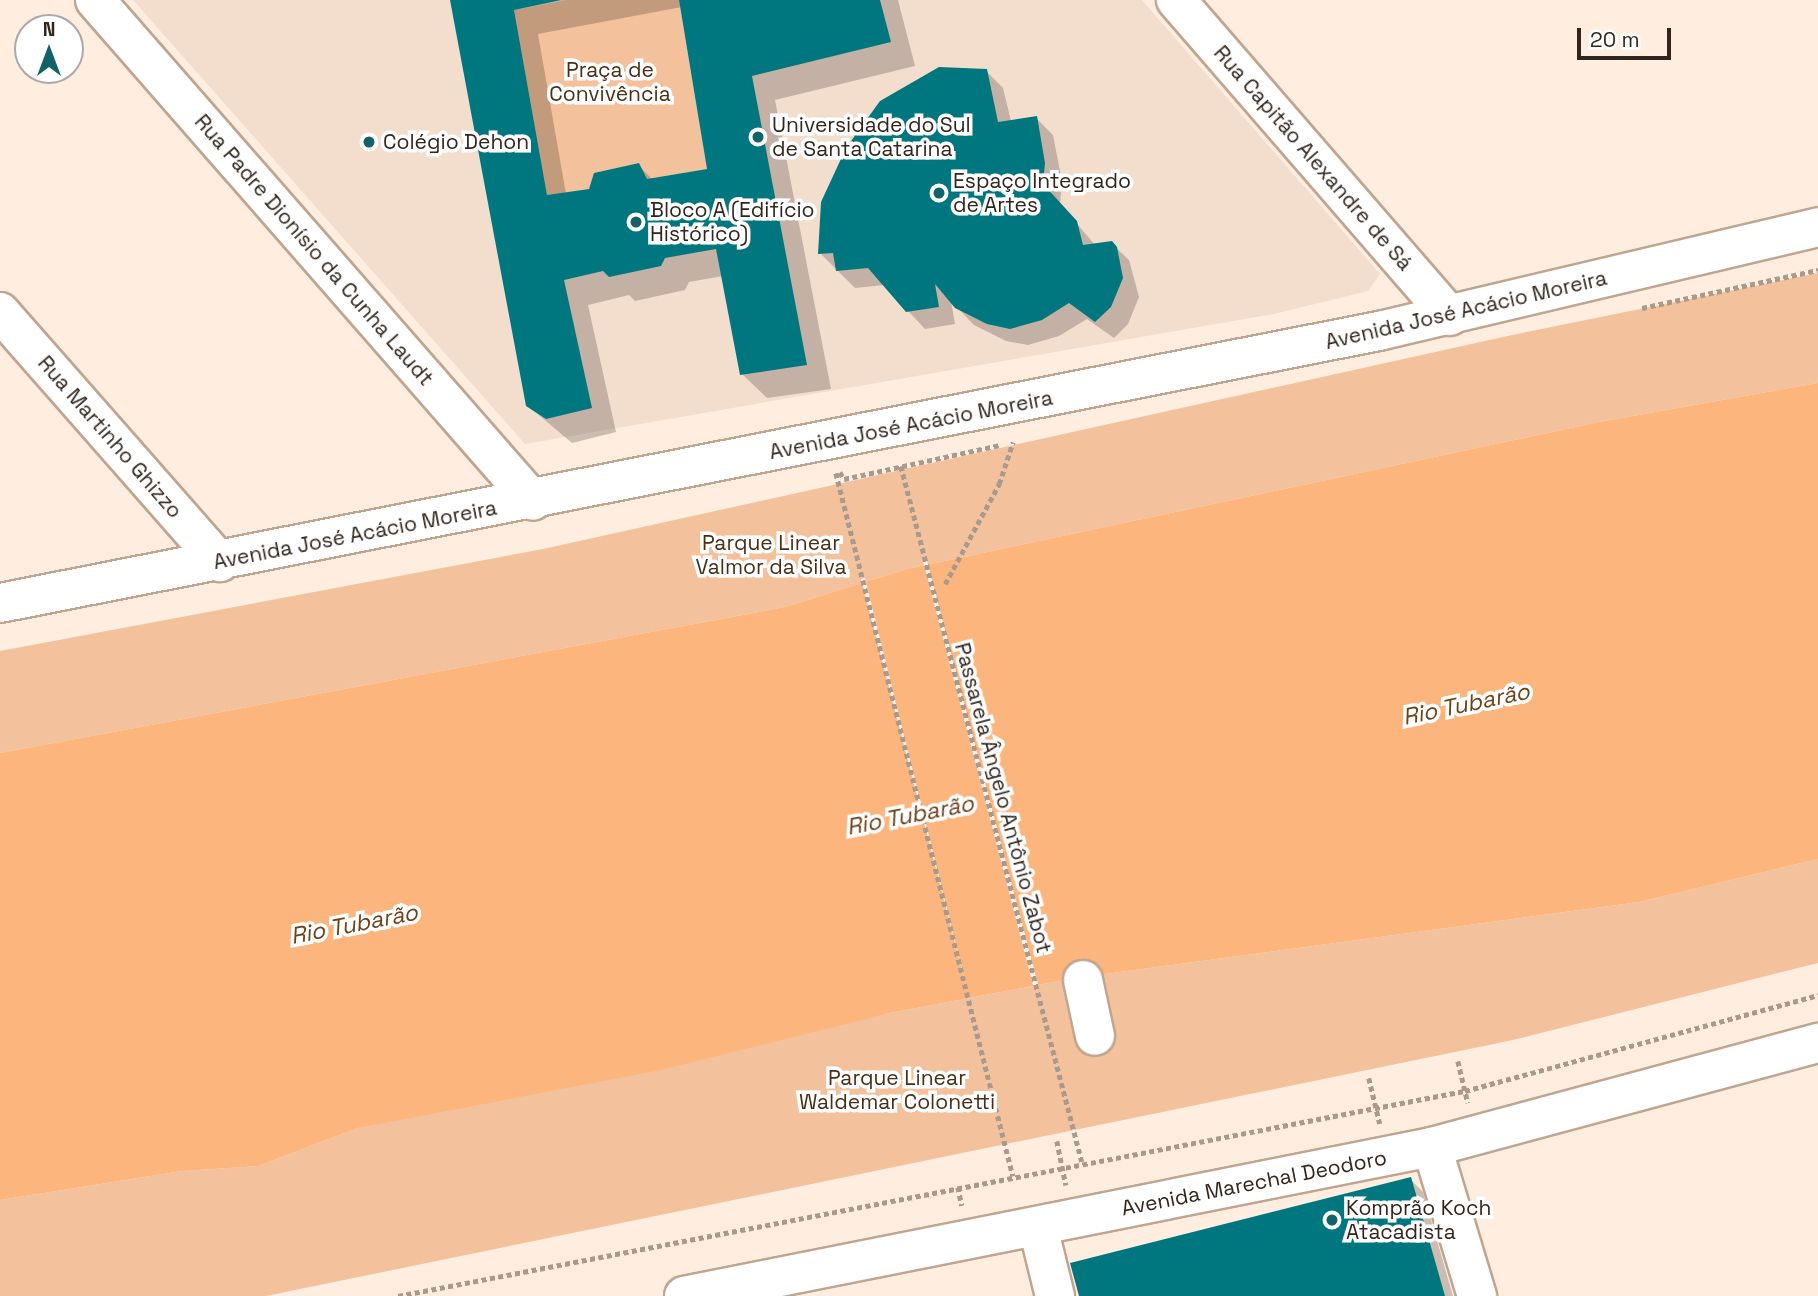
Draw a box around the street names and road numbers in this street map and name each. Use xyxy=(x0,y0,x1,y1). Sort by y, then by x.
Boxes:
street label: Rua Capitão Alexandre de Sá xyxy=(1208,40,1418,276)
street label: Rua Padre Dionísio da Cunha Laudt xyxy=(189,109,439,391)
street label: Avenida José Acácio Moreira xyxy=(1323,265,1609,355)
street label: Rua Martinho Ghizzo xyxy=(33,351,187,523)
street label: Avenida José Acácio Moreira xyxy=(767,385,1055,465)
street label: Avenida José Acácio Moreira xyxy=(211,495,499,575)
street label: Passarela Ângelo Antônio Zabot xyxy=(949,640,1057,956)
street label: Avenida Marechal Deodoro xyxy=(1119,1145,1389,1221)

